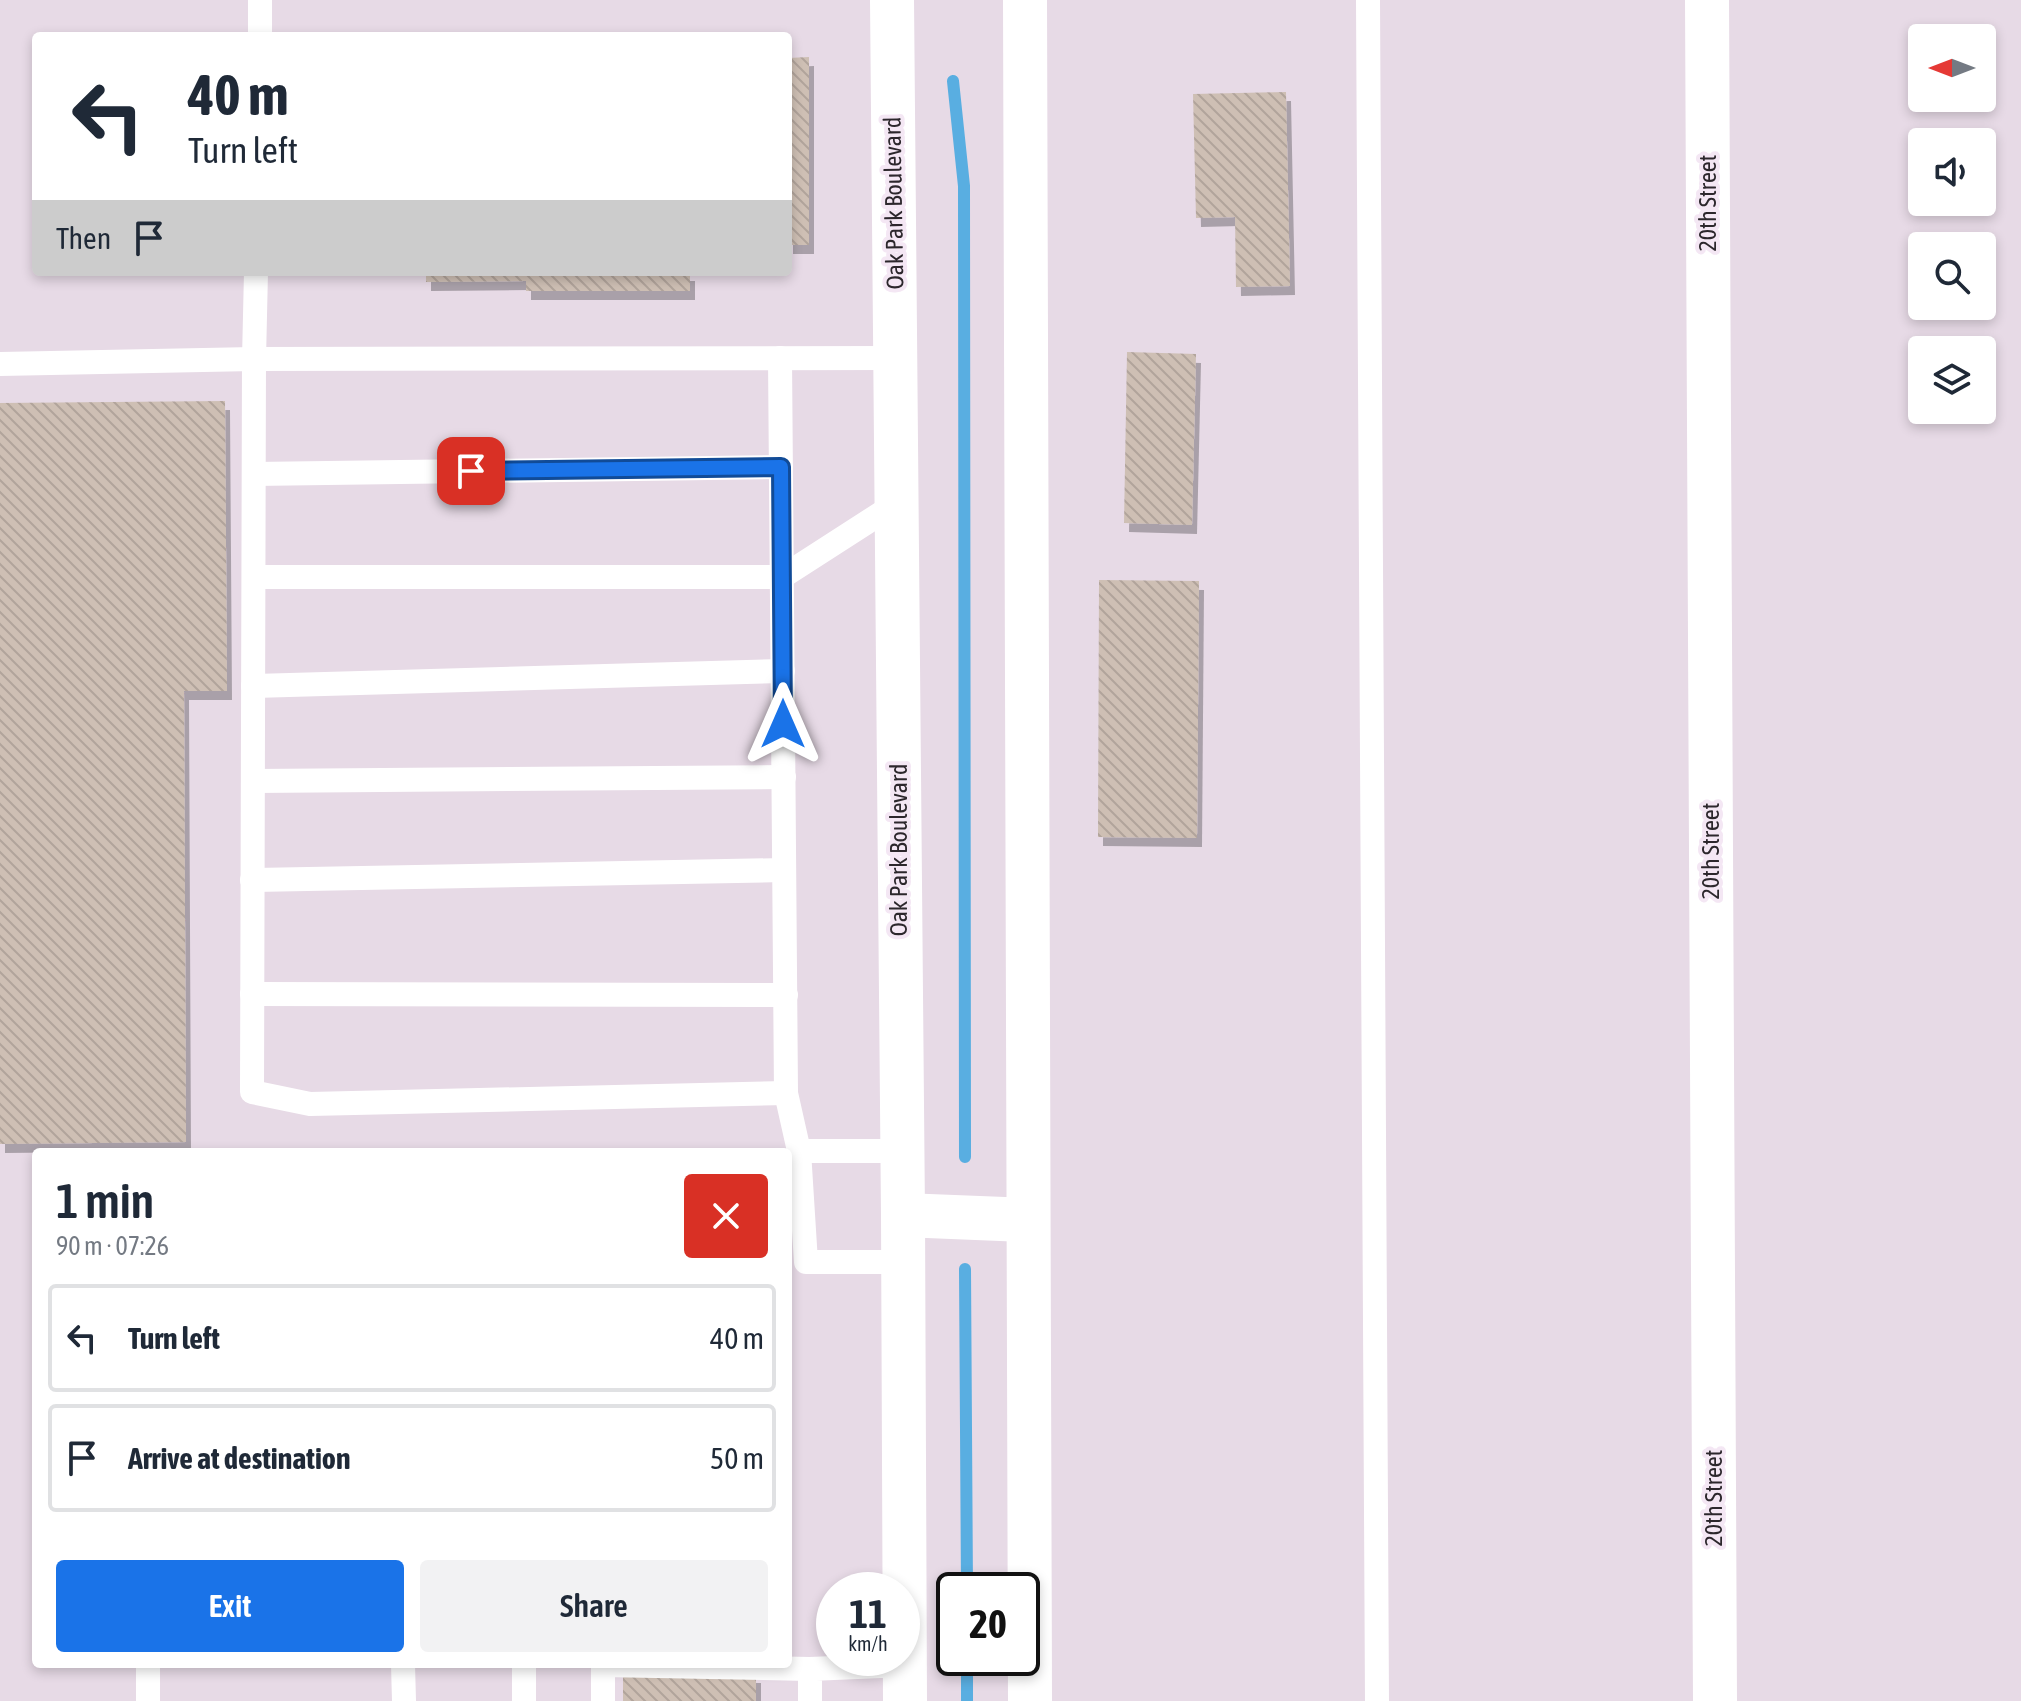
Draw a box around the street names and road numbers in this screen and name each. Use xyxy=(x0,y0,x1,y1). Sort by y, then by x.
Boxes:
street label: Oak Park Boulevard xyxy=(878,116,909,290)
street label: 20th Street xyxy=(1694,154,1721,252)
street label: Oak Park Boulevard xyxy=(885,764,912,936)
street label: 20th Street xyxy=(1697,802,1724,900)
street label: 20th Street xyxy=(1700,1449,1727,1547)

